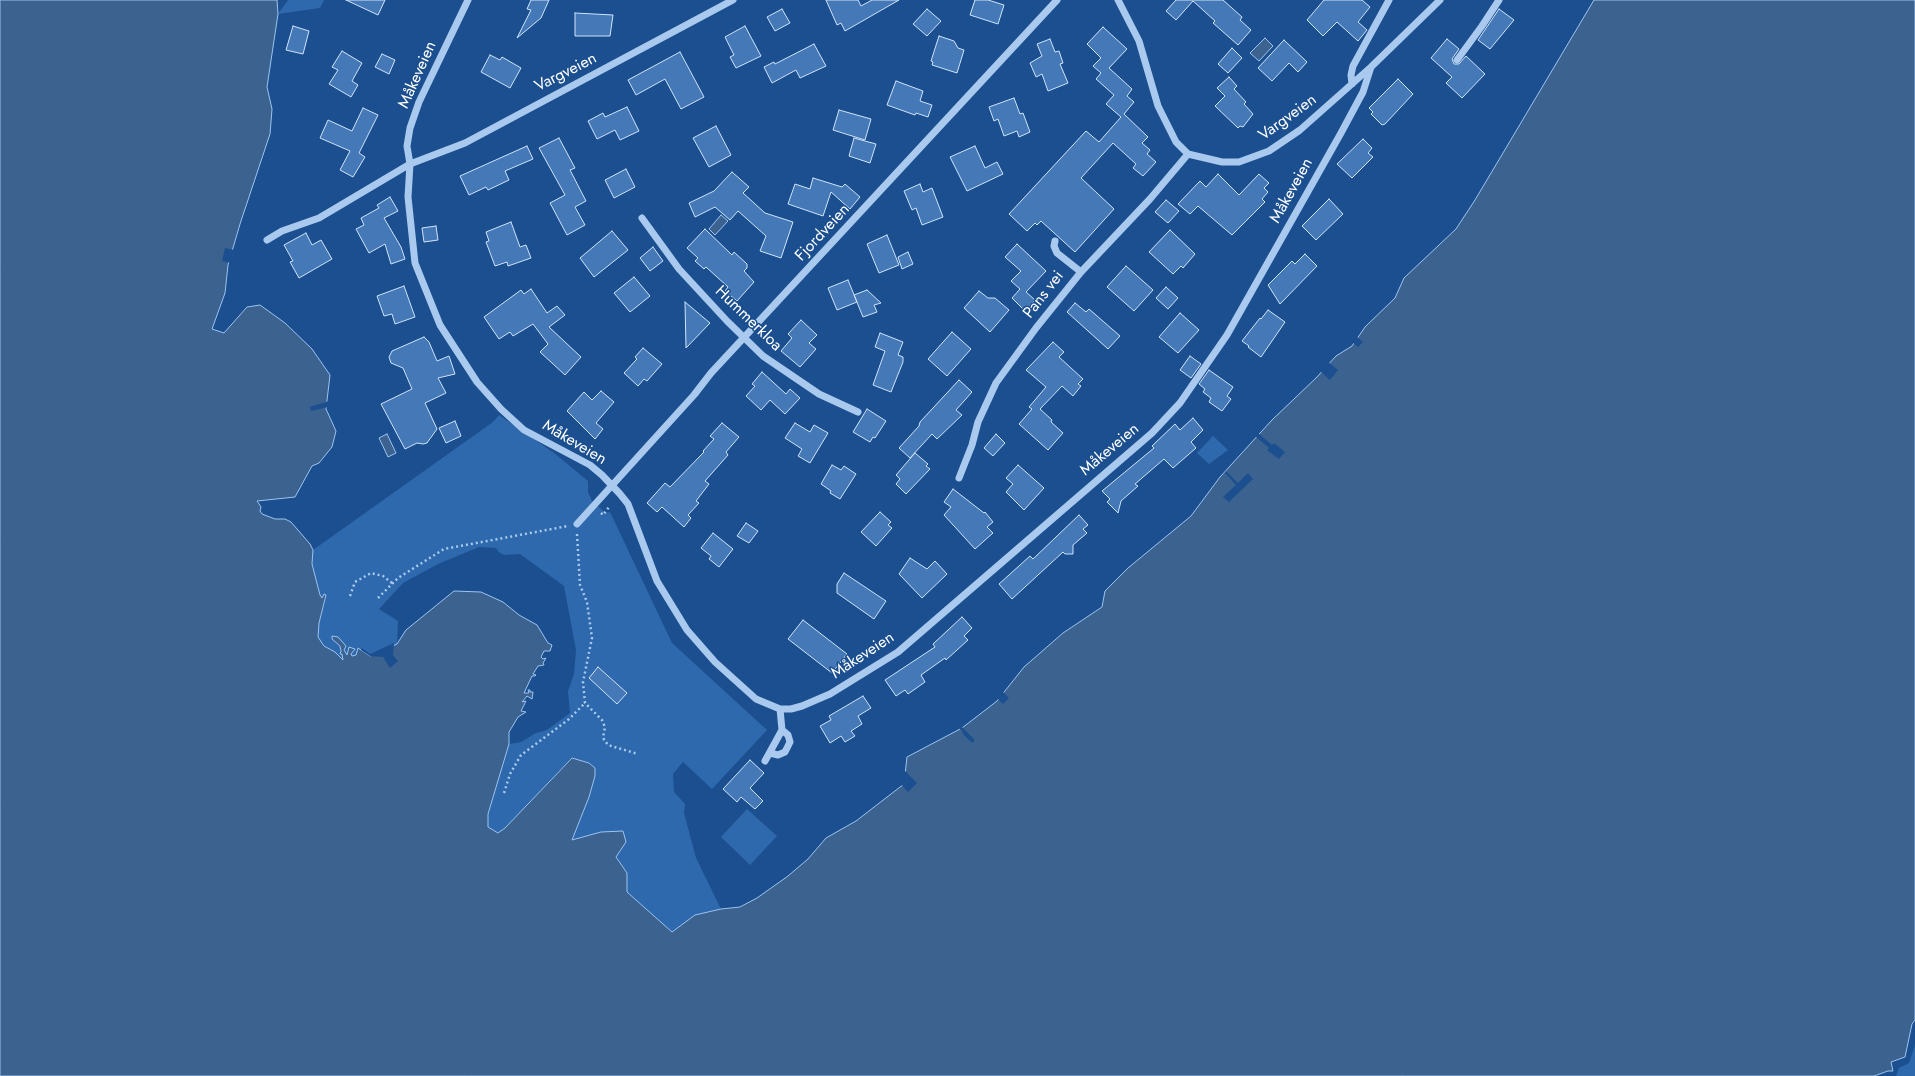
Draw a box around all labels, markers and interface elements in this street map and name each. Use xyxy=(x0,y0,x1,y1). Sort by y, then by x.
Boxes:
street label: Måkeveien xyxy=(395,39,441,111)
street label: Vargveien xyxy=(532,49,600,97)
street label: Vargveien xyxy=(1255,91,1321,145)
street label: Måkeveien xyxy=(1266,155,1318,227)
street label: Fjordveien xyxy=(792,200,854,266)
street label: Pans vei xyxy=(1020,267,1068,323)
street label: Hummerkloa xyxy=(711,282,785,356)
street label: Måkeveien xyxy=(538,416,610,470)
street label: Måkeveien xyxy=(1076,420,1144,480)
street label: Måkeveien xyxy=(828,629,898,683)

